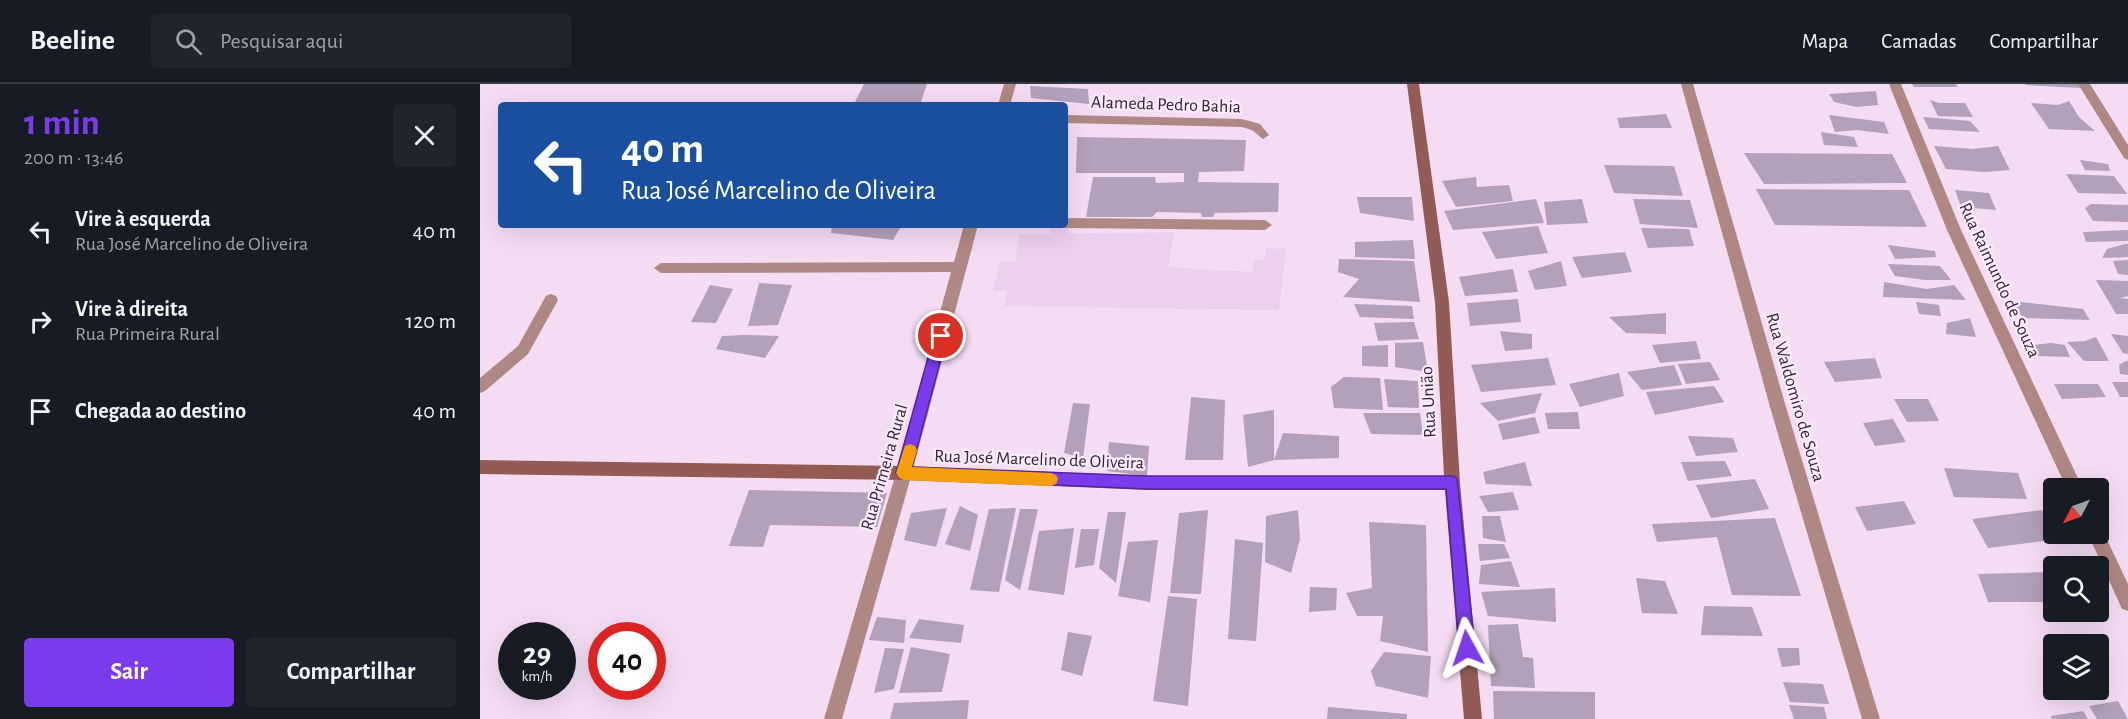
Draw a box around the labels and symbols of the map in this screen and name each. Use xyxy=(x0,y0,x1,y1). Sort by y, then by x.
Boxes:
street label: Alameda Pedro Bahia xyxy=(1091,93,1241,117)
street label: Rua Raimundo de Souza xyxy=(1955,200,2043,361)
pin xyxy=(915,310,966,361)
street label: Rua Waldomiro de Souza xyxy=(1762,311,1828,484)
street label: Rua União xyxy=(1418,365,1440,438)
street label: Rua Primeira Rural xyxy=(858,402,912,532)
street label: Rua José Marcelino de Oliveira xyxy=(934,447,1144,473)
north arrow xyxy=(2043,478,2109,544)
position arrow xyxy=(1435,616,1499,680)
speed limit sign: 40 xyxy=(588,622,666,700)

